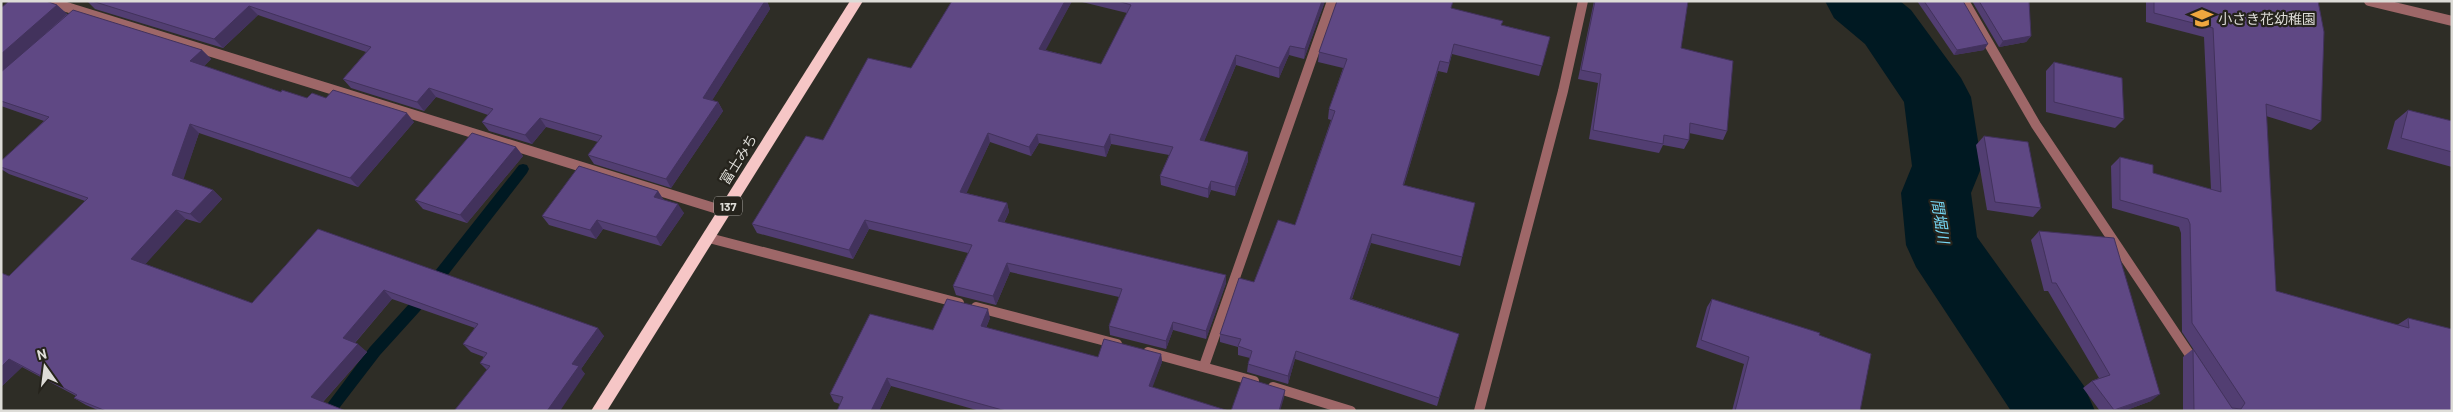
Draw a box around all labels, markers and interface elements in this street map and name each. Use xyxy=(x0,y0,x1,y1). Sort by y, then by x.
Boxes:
school or university icon: 小さき花幼稚園 xyxy=(2189,5,2215,31)
place label: 小さき花幼稚園 xyxy=(2218,10,2316,27)
street label: 富士みち xyxy=(716,131,760,187)
road number: 137 xyxy=(714,197,742,216)
water label: 間堀川 xyxy=(1929,197,1954,247)
north arrow xyxy=(20,342,70,392)
text: N xyxy=(35,345,48,363)

